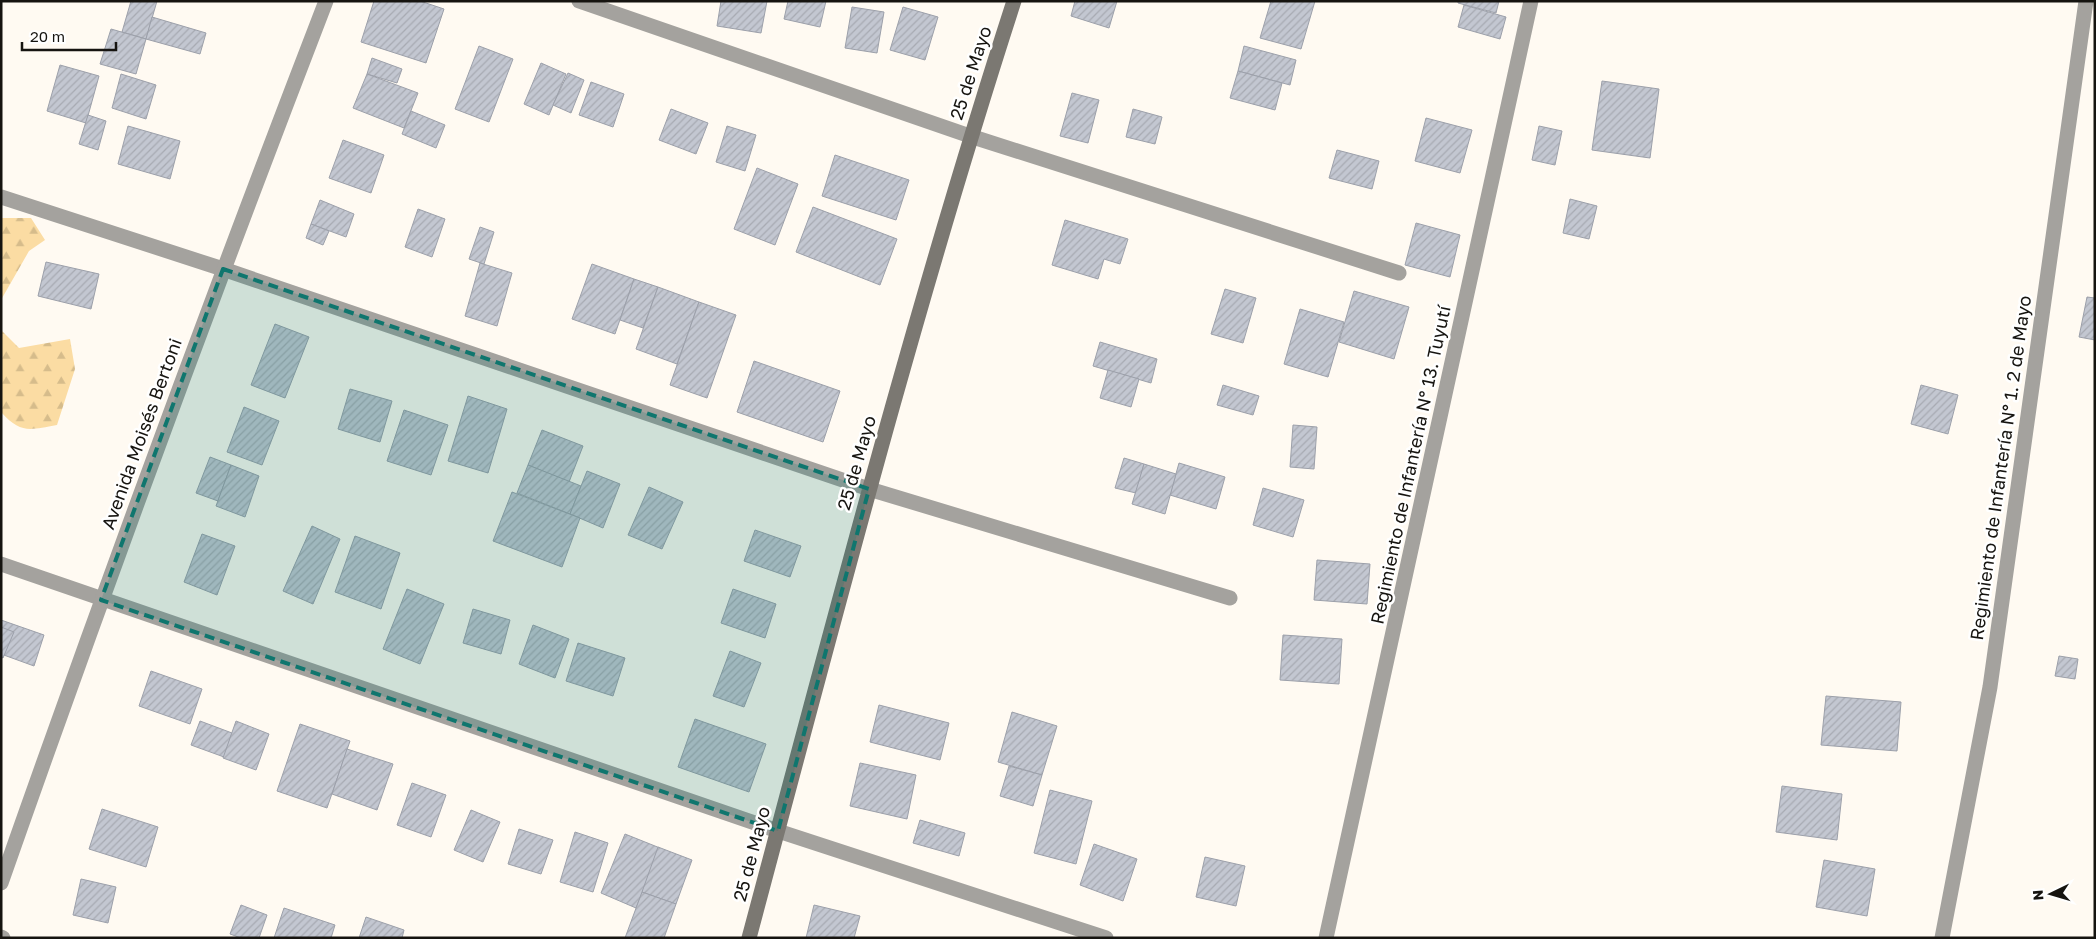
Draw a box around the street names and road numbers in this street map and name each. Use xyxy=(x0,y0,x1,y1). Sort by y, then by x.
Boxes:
street label: 25 de Mayo xyxy=(945,23,996,122)
street label: Regimiento de Infantería N° 1. 2 de Mayo xyxy=(1965,294,2035,642)
street label: Regimiento de Infantería N° 13. Tuyutí xyxy=(1365,302,1455,626)
street label: Avenida Moisés Bertoni xyxy=(96,335,186,532)
street label: 25 de Mayo xyxy=(832,413,880,512)
street label: 25 de Mayo xyxy=(728,804,774,904)

